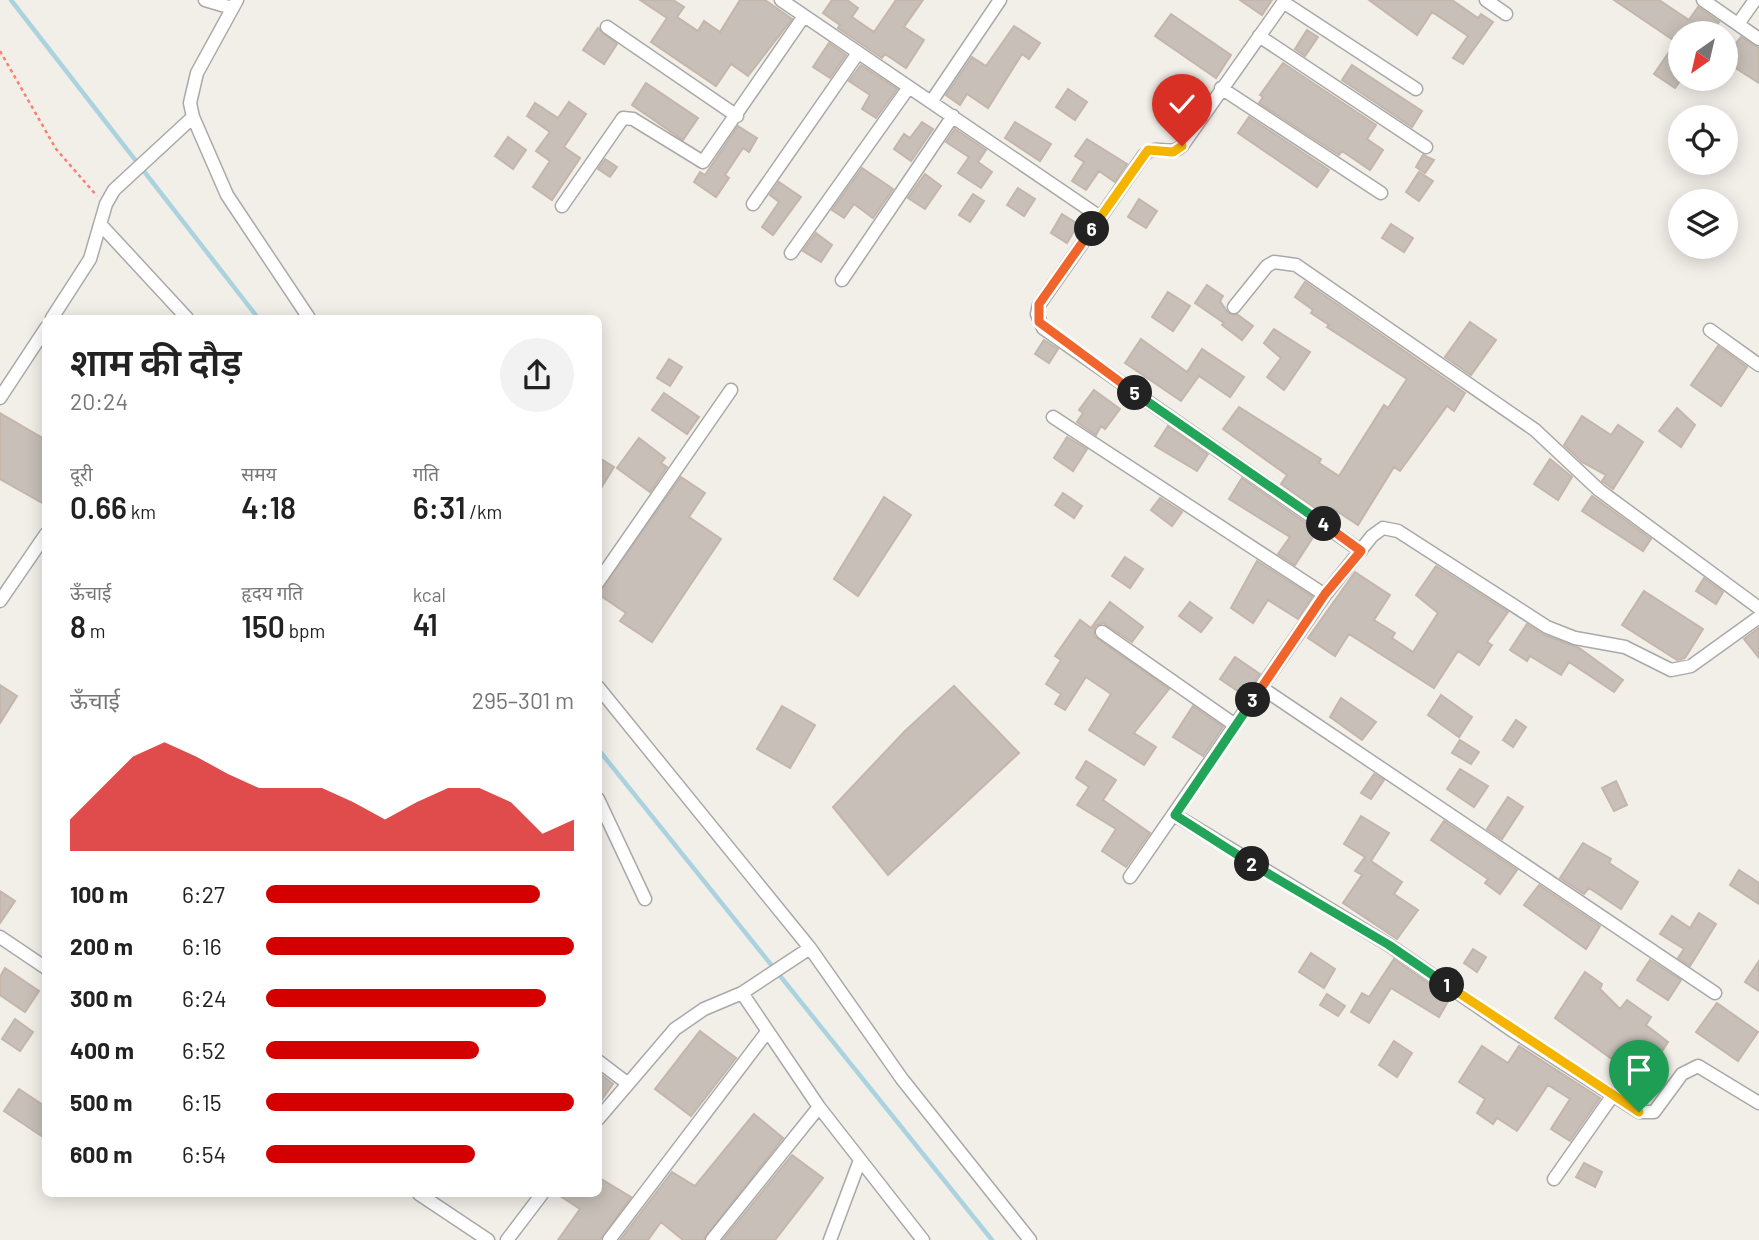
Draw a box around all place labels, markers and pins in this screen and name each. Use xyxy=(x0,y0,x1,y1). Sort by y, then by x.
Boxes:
pin xyxy=(1152,74,1212,146)
pin: 6 xyxy=(1074,212,1110,246)
pin: 5 xyxy=(1118,376,1152,410)
pin: 4 xyxy=(1306,506,1342,542)
pin: 3 xyxy=(1236,682,1270,718)
pin: 2 xyxy=(1234,846,1270,882)
pin: 1 xyxy=(1430,968,1464,1002)
pin xyxy=(1609,1040,1669,1112)

